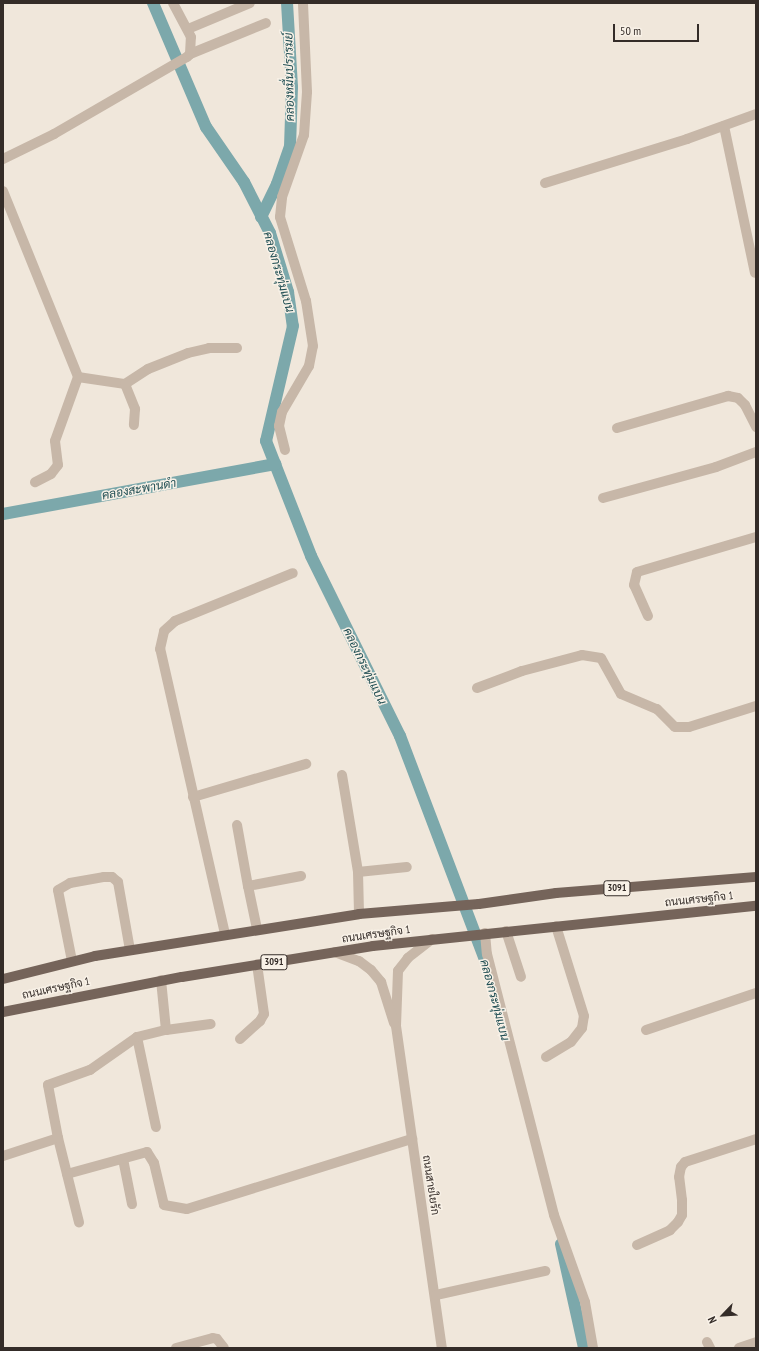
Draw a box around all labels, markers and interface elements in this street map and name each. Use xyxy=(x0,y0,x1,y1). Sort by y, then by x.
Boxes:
scale bar xyxy=(615,16,701,42)
text: 50 m xyxy=(620,23,641,38)
water label: คลองหมื่นปรารมย์ xyxy=(281,32,297,122)
water label: คลองกระทุ่มแบน xyxy=(261,230,297,314)
water label: คลองสะพานดำ xyxy=(101,475,177,503)
water label: คลองกระทุ่มแบน xyxy=(340,625,390,707)
road number: 3091 xyxy=(603,880,631,896)
street label: ถนนเศรษฐกิจ 1 xyxy=(664,889,734,909)
street label: ถนนเศรษฐกิจ 1 xyxy=(341,923,411,945)
road number: 3091 xyxy=(260,954,288,970)
water label: คลองกระทุ่มแบน xyxy=(477,958,513,1042)
street label: ถนนเศรษฐกิจ 1 xyxy=(21,974,91,1002)
street label: ถนนสายใยรัก xyxy=(420,1154,442,1216)
north arrow xyxy=(703,1295,743,1335)
text: N xyxy=(705,1314,720,1326)

